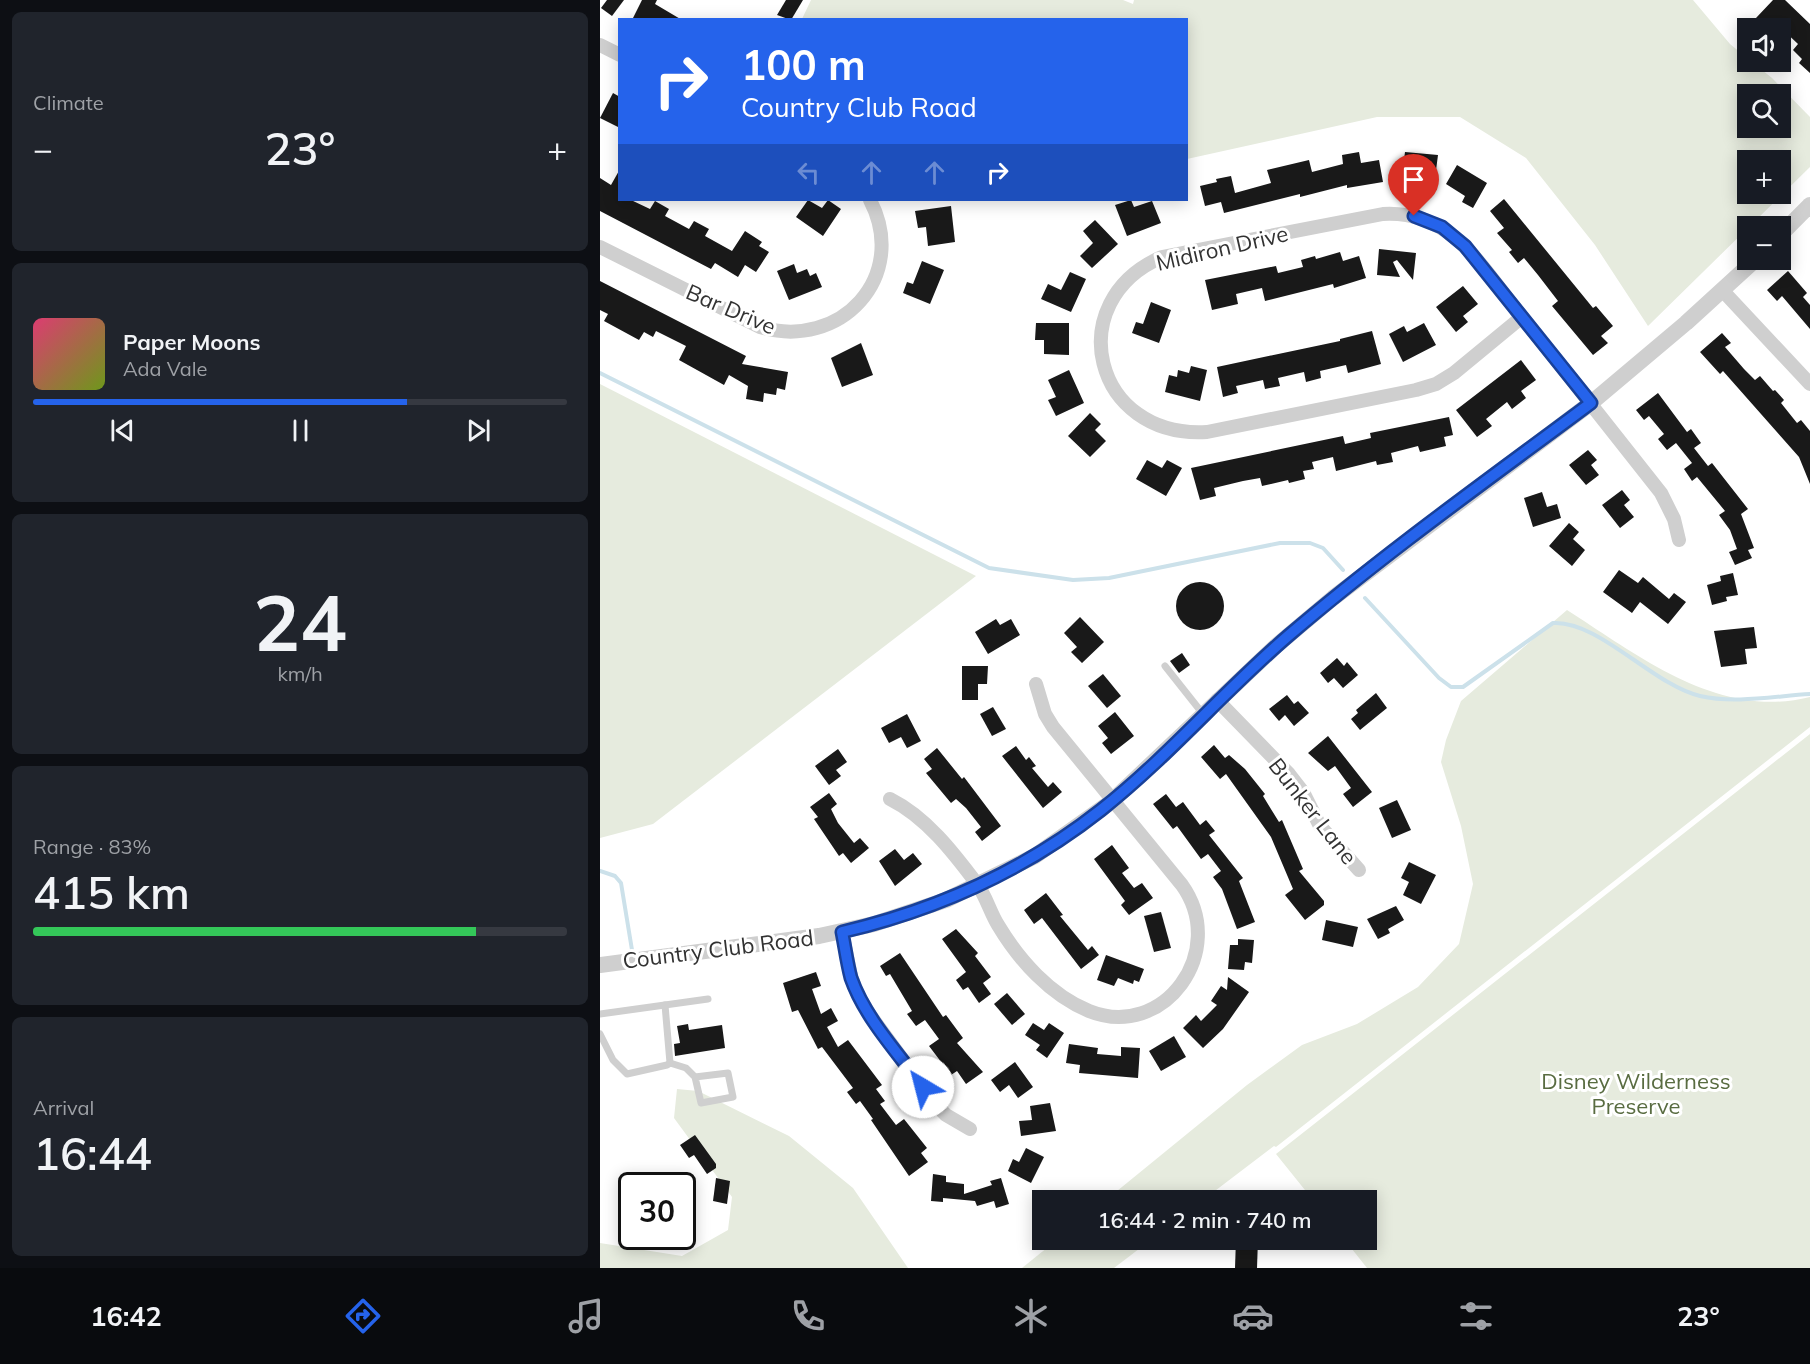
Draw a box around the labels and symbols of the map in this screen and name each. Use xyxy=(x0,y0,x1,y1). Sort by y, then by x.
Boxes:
pin xyxy=(1388,154,1439,216)
street label: Midiron Drive xyxy=(1153,219,1291,277)
street label: Bar Drive xyxy=(682,278,780,340)
street label: Bunker Lane xyxy=(1263,752,1363,870)
street label: Country Club Road xyxy=(621,923,815,975)
position arrow xyxy=(891,1055,955,1119)
park label: Disney Wilderness Preserve xyxy=(1541,1067,1731,1120)
speed limit sign: 30 xyxy=(618,1172,696,1250)

